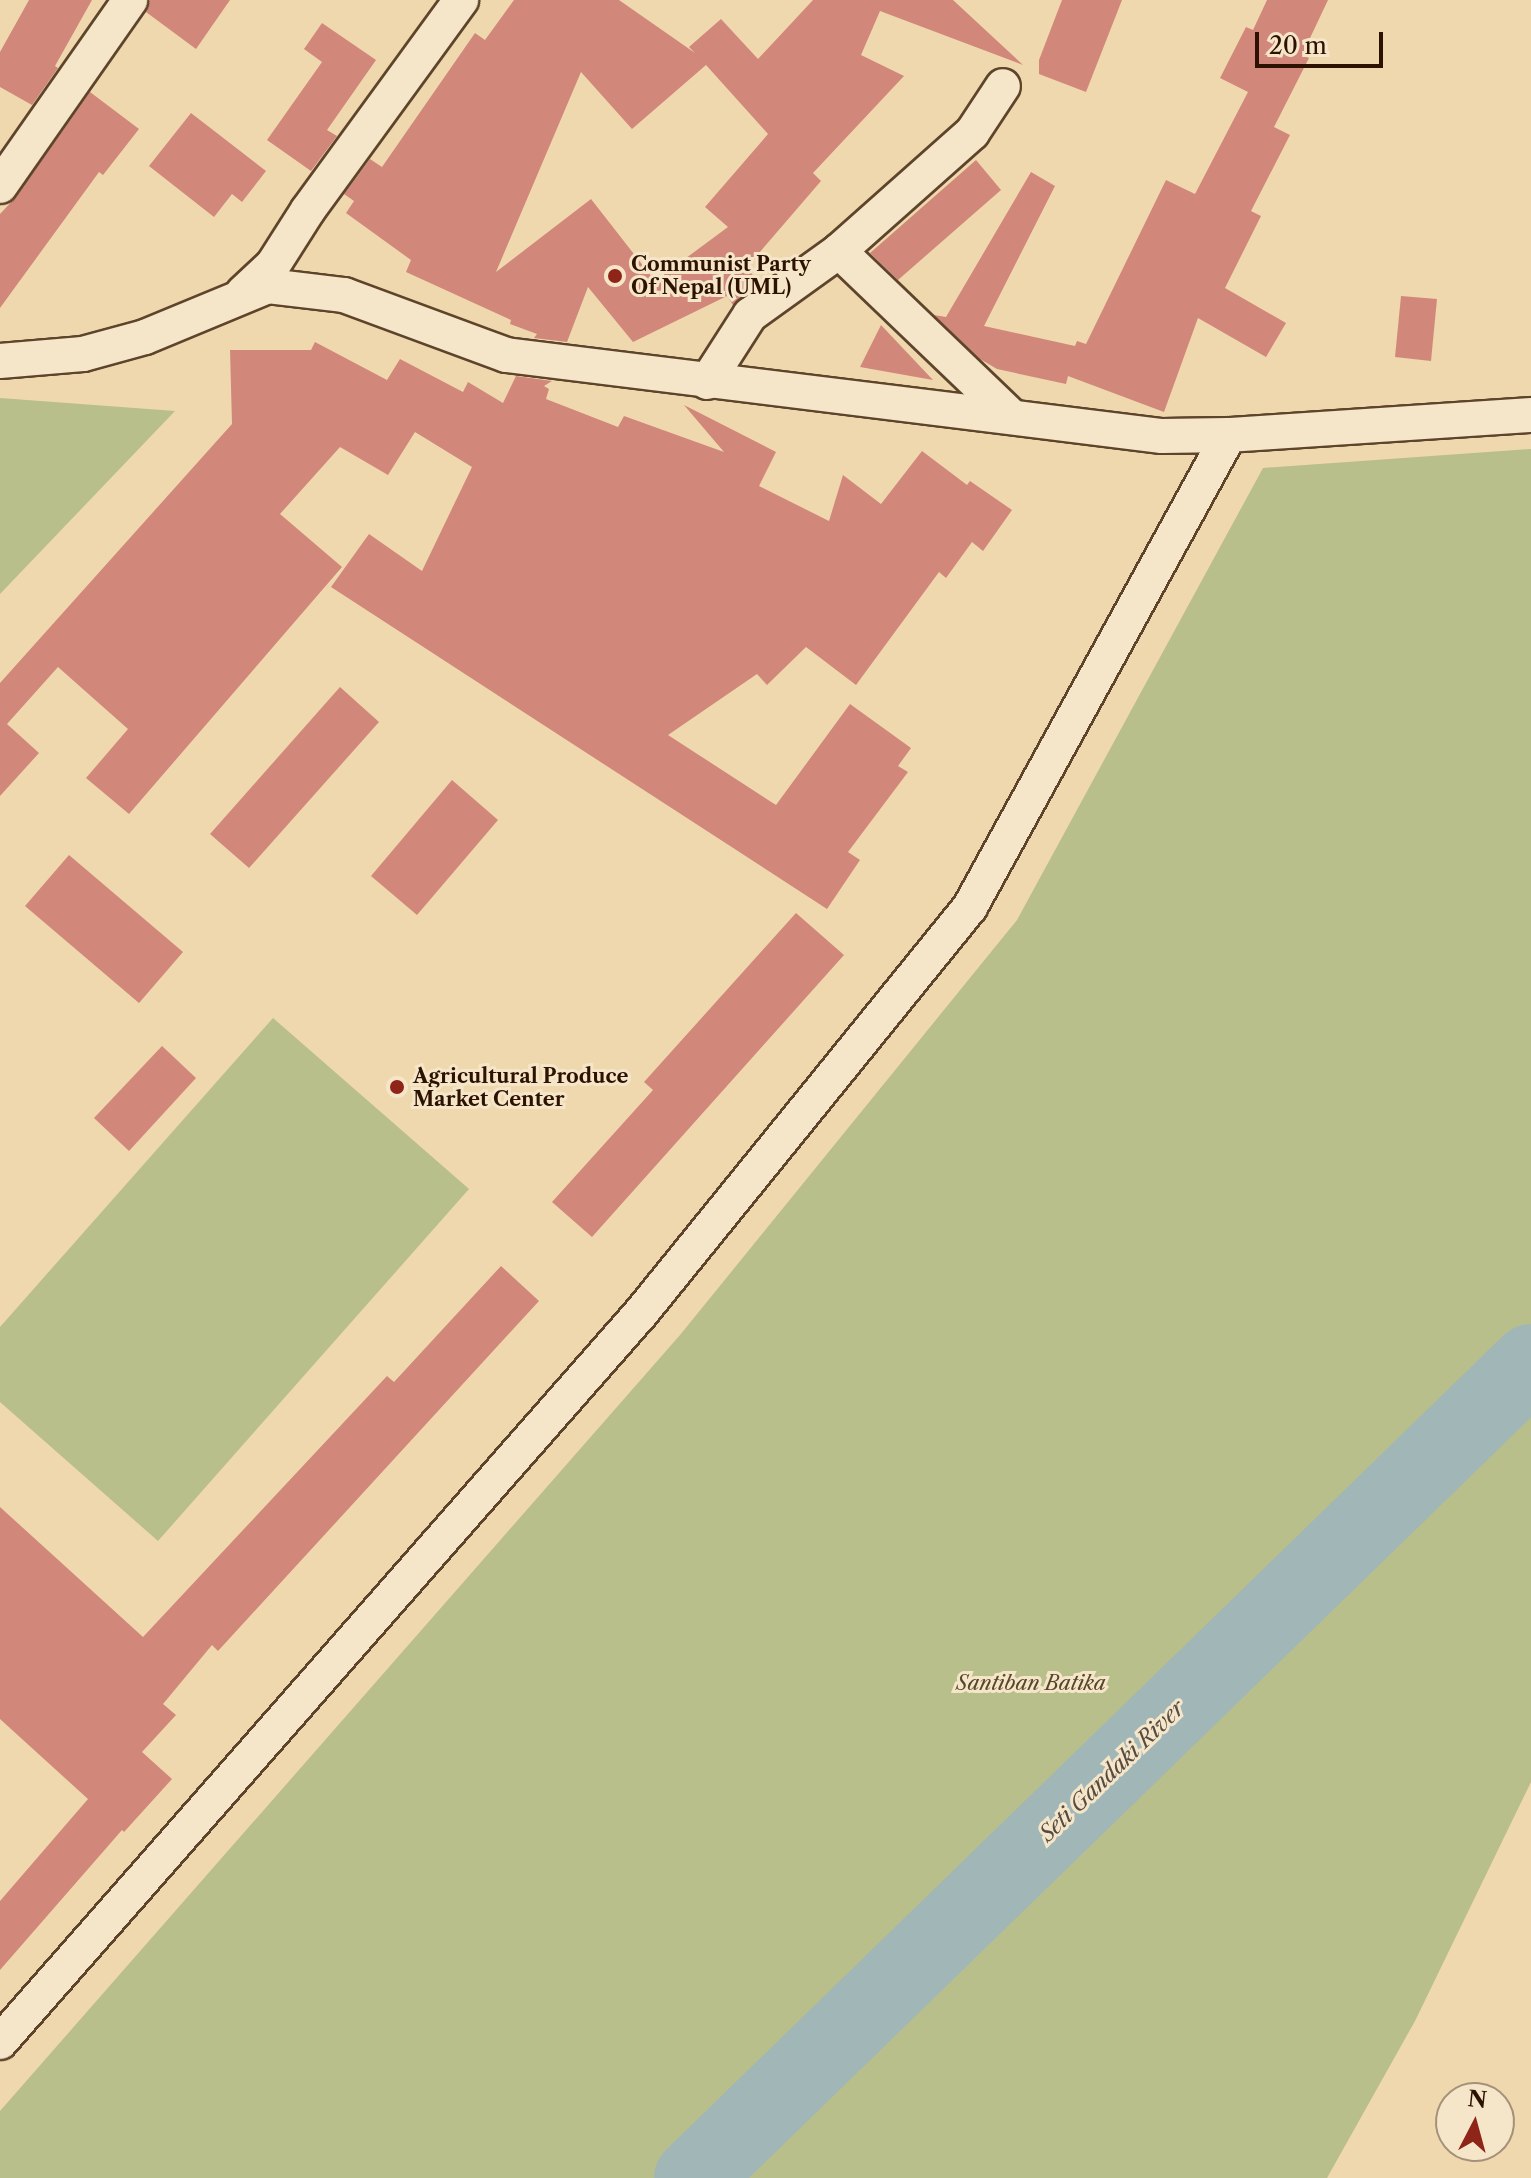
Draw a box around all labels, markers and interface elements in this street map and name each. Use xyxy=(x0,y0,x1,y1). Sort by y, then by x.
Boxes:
scale bar xyxy=(1259,16,1387,66)
text: 20 m xyxy=(1269,31,1327,60)
place label: Communist Party Of Nepal (UML) xyxy=(631,252,811,299)
marker: Communist Party Of Nepal (UML) xyxy=(606,267,624,285)
place label: Agricultural Produce Market Center xyxy=(413,1064,628,1111)
marker: Agricultural Produce Market Center xyxy=(388,1078,406,1096)
park label: Santiban Batika xyxy=(956,1671,1106,1695)
water label: Seti Gandaki River xyxy=(1034,1695,1190,1847)
north arrow xyxy=(1435,2082,1515,2162)
text: N xyxy=(1466,2085,1488,2114)

